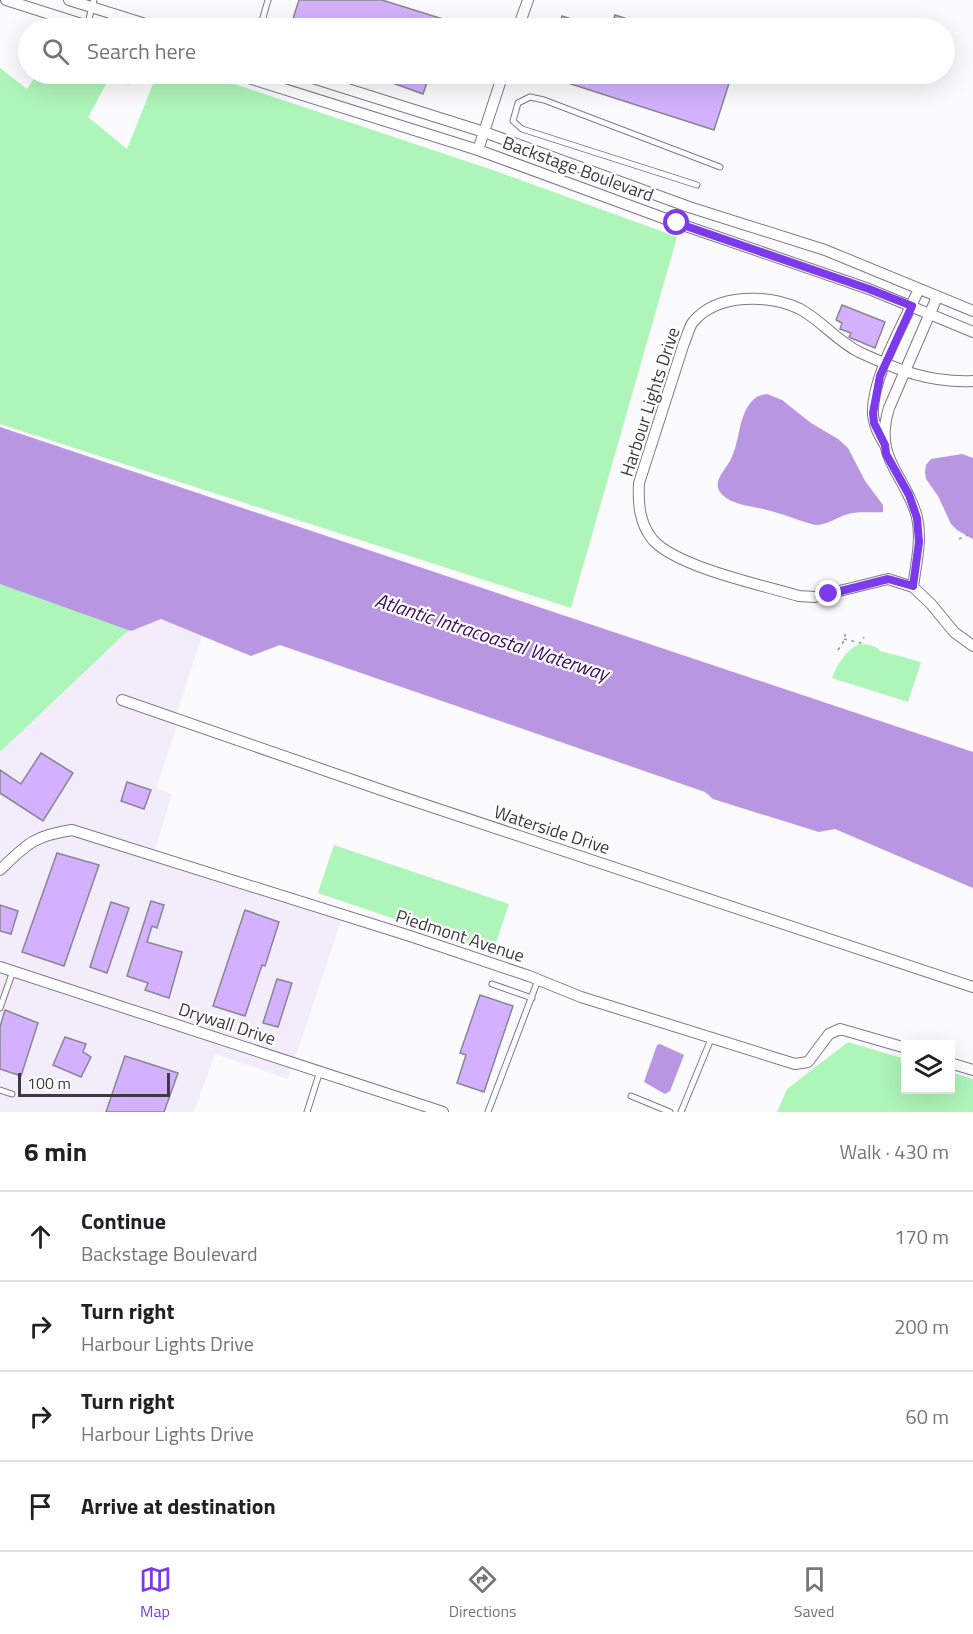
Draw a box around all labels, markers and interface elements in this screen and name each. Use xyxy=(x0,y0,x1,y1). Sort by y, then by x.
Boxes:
search box xyxy=(18,18,955,84)
text: Search here xyxy=(87,34,196,68)
icon: search xyxy=(39,35,72,68)
street label: Backstage Boulevard xyxy=(499,129,657,208)
route start xyxy=(663,209,689,235)
street label: Harbour Lights Drive xyxy=(613,324,686,480)
route end xyxy=(815,580,841,606)
water label: Atlantic Intracoastal Waterway xyxy=(371,584,615,690)
street label: Waterside Drive xyxy=(491,798,614,861)
street label: Piedmont Avenue xyxy=(392,902,528,969)
street label: Drywall Drive xyxy=(175,995,279,1052)
map controls xyxy=(901,1040,955,1094)
button: layers xyxy=(901,1040,955,1094)
scale bar xyxy=(18,1070,170,1098)
text: 100 m xyxy=(27,1071,71,1095)
text: 6 min xyxy=(24,1132,87,1171)
text: Walk · 430 m xyxy=(840,1136,949,1167)
text: Continue xyxy=(81,1204,166,1238)
icon: ahead xyxy=(24,1220,57,1253)
text: 170 m xyxy=(894,1221,949,1252)
text: Backstage Boulevard xyxy=(81,1238,258,1269)
text: Turn right xyxy=(81,1294,175,1328)
icon: right xyxy=(24,1310,57,1343)
text: 200 m xyxy=(894,1311,949,1342)
text: Harbour Lights Drive xyxy=(81,1328,254,1359)
text: Turn right xyxy=(81,1384,175,1418)
icon: right xyxy=(24,1400,57,1433)
text: 60 m xyxy=(905,1401,949,1432)
text: Harbour Lights Drive xyxy=(81,1418,254,1449)
text: Arrive at destination xyxy=(81,1489,276,1523)
icon: arrive xyxy=(24,1490,57,1523)
tab: Map xyxy=(139,1563,172,1623)
tab: Directions xyxy=(449,1563,517,1623)
tab: Saved xyxy=(794,1563,834,1623)

